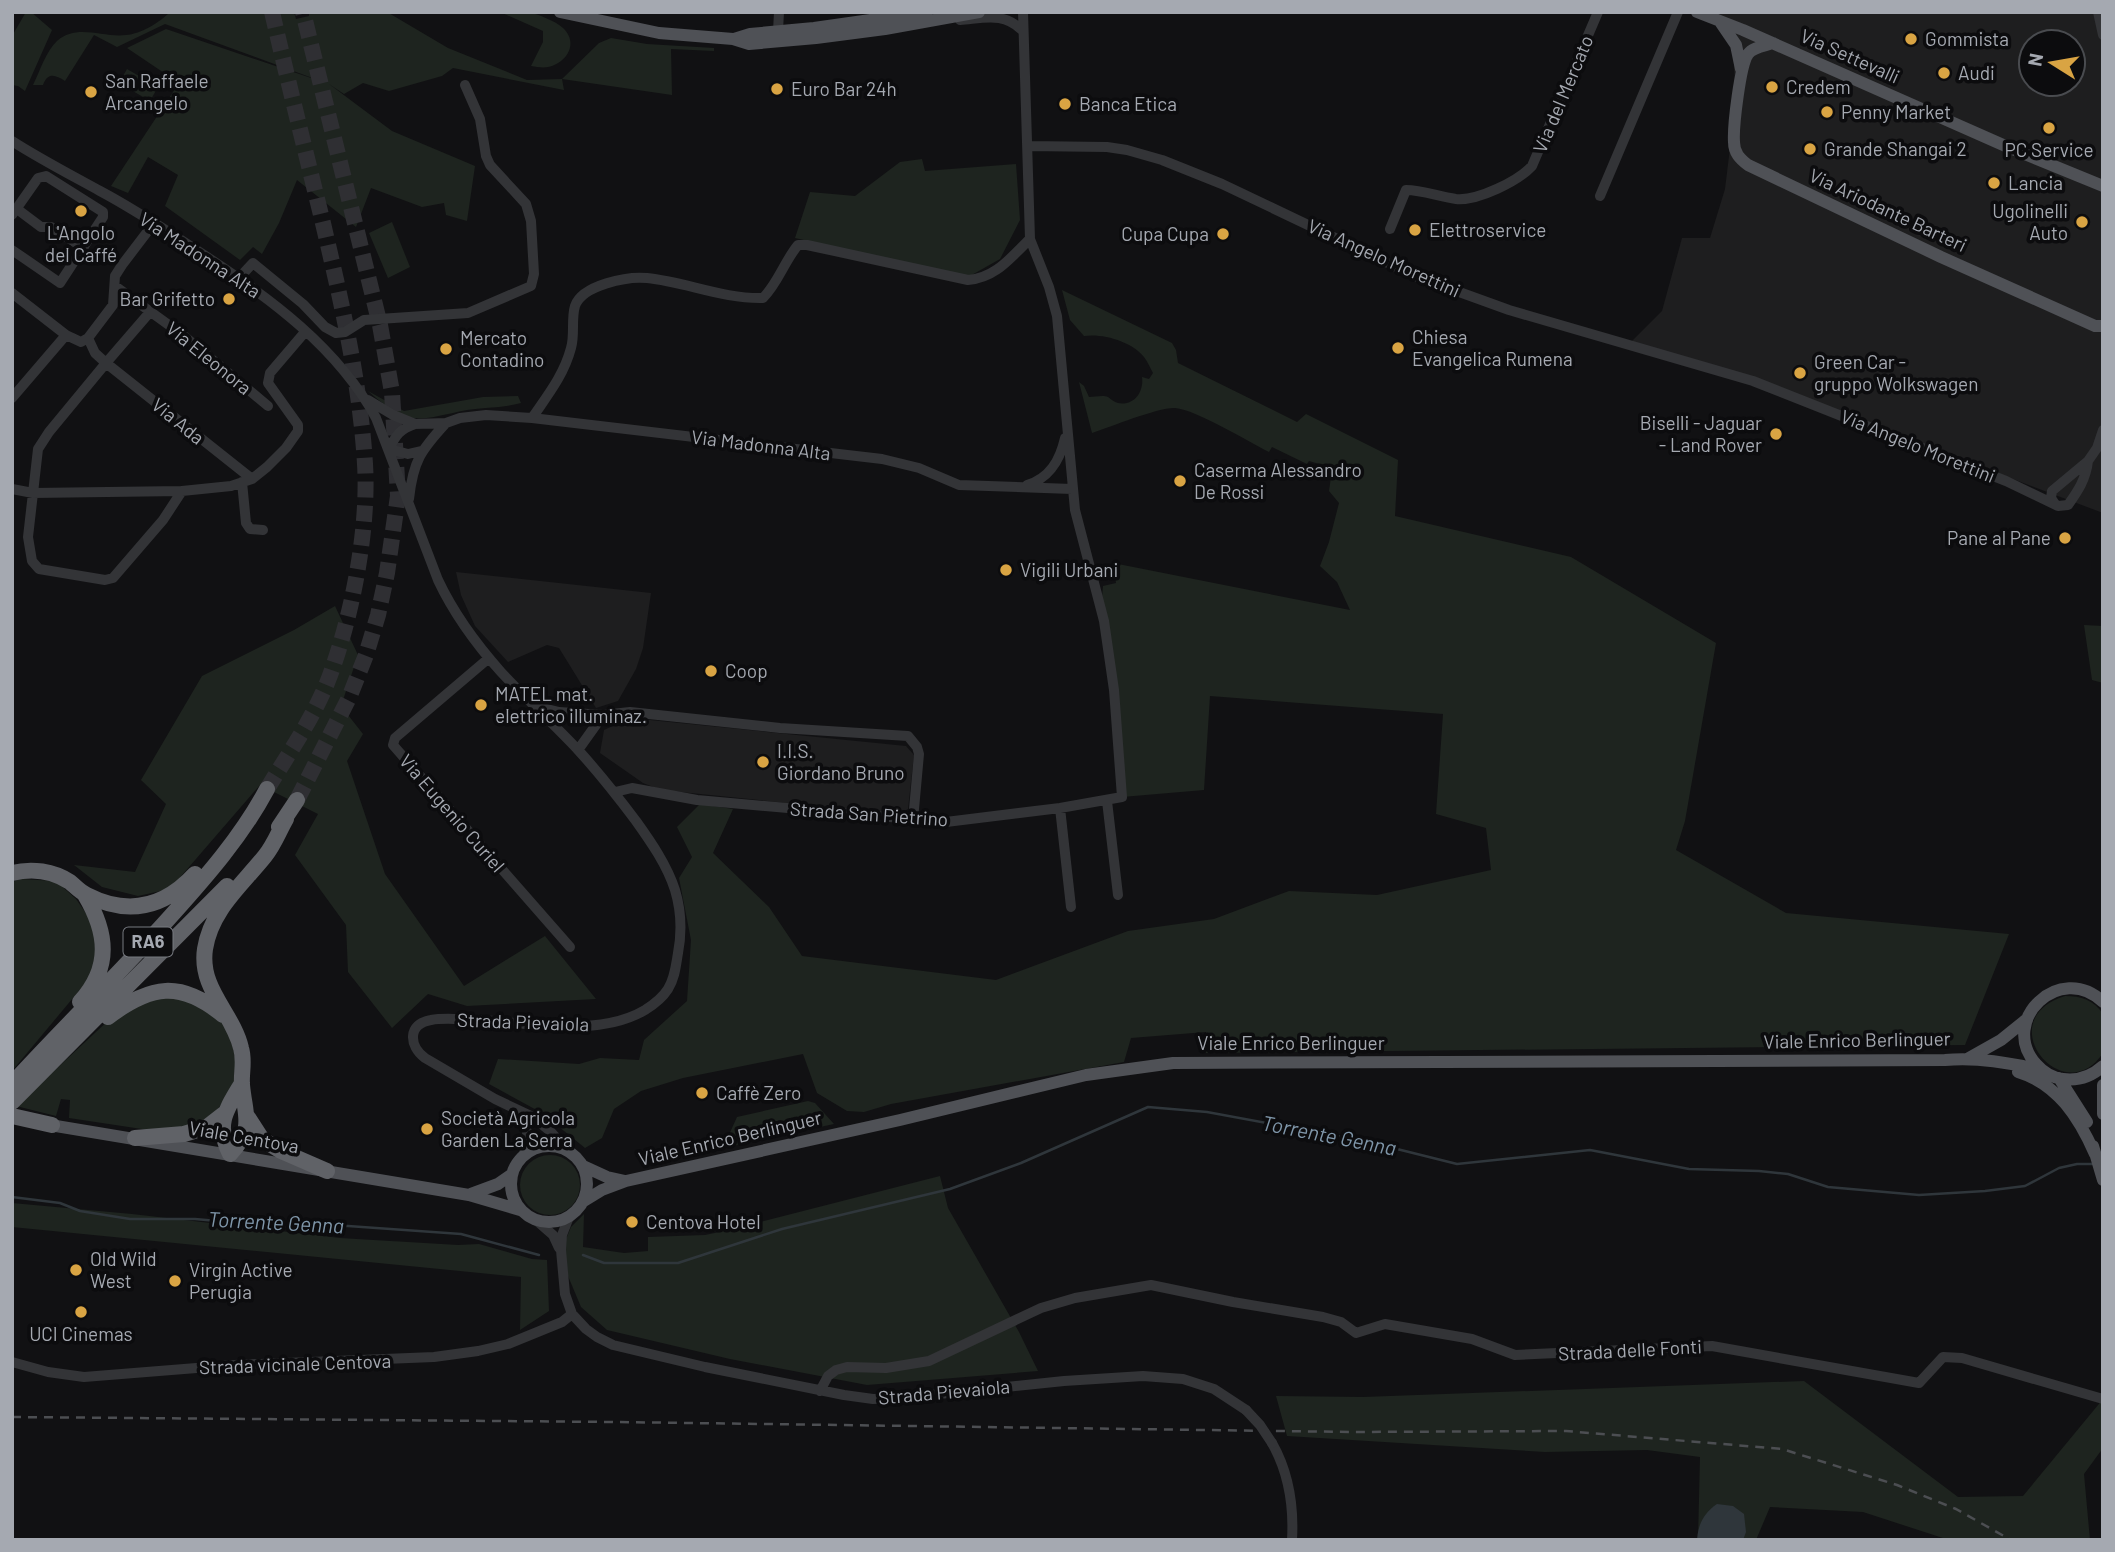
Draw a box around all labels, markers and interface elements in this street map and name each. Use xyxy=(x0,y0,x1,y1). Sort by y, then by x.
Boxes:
street label: Via Settevalli xyxy=(1797,23,1903,88)
place label: Gommista xyxy=(1925,27,2009,50)
north arrow xyxy=(2017,28,2087,98)
marker: Gommista xyxy=(1903,31,1919,47)
street label: Via del Mercato xyxy=(1527,32,1598,156)
text: N xyxy=(2022,51,2047,68)
place label: Audi xyxy=(1958,61,1995,84)
marker: Audi xyxy=(1936,65,1952,81)
place label: San Raffaele Arcangelo xyxy=(105,69,209,114)
place label: Credem xyxy=(1786,75,1851,98)
place label: Euro Bar 24h xyxy=(791,77,897,100)
marker: Credem xyxy=(1764,79,1780,95)
marker: Euro Bar 24h xyxy=(769,81,785,97)
marker: San Raffaele Arcangelo xyxy=(83,84,99,100)
place label: Banca Etica xyxy=(1079,92,1177,115)
marker: Banca Etica xyxy=(1057,96,1073,112)
place label: Penny Market xyxy=(1841,100,1951,123)
marker: Penny Market xyxy=(1819,104,1835,120)
marker: PC Service xyxy=(2041,120,2057,136)
place label: Grande Shangai 2 xyxy=(1824,137,1967,160)
place label: PC Service xyxy=(2004,138,2094,161)
marker: Grande Shangai 2 xyxy=(1802,141,1818,157)
street label: Via Ariodante Barteri xyxy=(1806,163,1971,256)
place label: Lancia xyxy=(2008,171,2063,194)
marker: Lancia xyxy=(1986,175,2002,191)
place label: Ugolinelli Auto xyxy=(1992,199,2068,244)
marker: L'Angolo del Caffé xyxy=(73,203,89,219)
street label: Via Madonna Alta xyxy=(135,207,265,302)
street label: Via Angelo Morettini xyxy=(1304,214,1464,302)
marker: Ugolinelli Auto xyxy=(2074,214,2090,230)
place label: Elettroservice xyxy=(1429,218,1546,241)
place label: L'Angolo del Caffé xyxy=(45,221,117,266)
place label: Cupa Cupa xyxy=(1121,222,1209,245)
marker: Elettroservice xyxy=(1407,222,1423,238)
marker: Cupa Cupa xyxy=(1215,226,1231,242)
place label: Bar Grifetto xyxy=(120,287,215,310)
marker: Bar Grifetto xyxy=(221,291,237,307)
street label: Via Eleonora xyxy=(162,316,257,399)
place label: Chiesa Evangelica Rumena xyxy=(1412,325,1573,370)
place label: Mercato Contadino xyxy=(460,326,544,371)
marker: Chiesa Evangelica Rumena xyxy=(1390,340,1406,356)
marker: Mercato Contadino xyxy=(438,341,454,357)
place label: Green Car - gruppo Wolkswagen xyxy=(1814,350,1978,395)
marker: Green Car - gruppo Wolkswagen xyxy=(1792,365,1808,381)
street label: Via Ada xyxy=(147,393,209,449)
street label: Via Angelo Morettini xyxy=(1838,404,1999,487)
place label: Biselli - Jaguar - Land Rover xyxy=(1640,411,1762,456)
street label: Via Madonna Alta xyxy=(690,425,832,464)
marker: Biselli - Jaguar - Land Rover xyxy=(1768,426,1784,442)
place label: Caserma Alessandro De Rossi xyxy=(1194,458,1362,503)
marker: Caserma Alessandro De Rossi xyxy=(1172,473,1188,489)
place label: Pane al Pane xyxy=(1947,526,2051,549)
marker: Pane al Pane xyxy=(2057,530,2073,546)
place label: Vigili Urbani xyxy=(1020,558,1118,581)
marker: Vigili Urbani xyxy=(998,562,1014,578)
place label: Coop xyxy=(725,659,768,682)
marker: Coop xyxy=(703,663,719,679)
place label: MATEL mat. elettrico illuminaz. xyxy=(495,682,647,727)
marker: MATEL mat. elettrico illuminaz. xyxy=(473,697,489,713)
place label: I.I.S. Giordano Bruno xyxy=(777,739,905,784)
street label: Via Eugenio Curiel xyxy=(395,749,510,876)
marker: I.I.S. Giordano Bruno xyxy=(755,754,771,770)
street label: Strada San Pietrino xyxy=(789,796,949,831)
road number: RA6 xyxy=(124,928,172,957)
street label: Strada Pievaiola xyxy=(457,1008,590,1035)
street label: Viale Enrico Berlinguer xyxy=(1763,1026,1951,1053)
street label: Viale Enrico Berlinguer xyxy=(1197,1031,1385,1054)
place label: Caffè Zero xyxy=(716,1081,801,1104)
marker: Caffè Zero xyxy=(694,1085,710,1101)
street label: Viale Enrico Berlinguer xyxy=(636,1105,824,1170)
place label: Società Agricola Garden La Serra xyxy=(441,1106,575,1151)
water label: Torrente Genna xyxy=(1260,1109,1399,1160)
street label: Viale Centova xyxy=(187,1116,301,1157)
marker: Società Agricola Garden La Serra xyxy=(419,1121,435,1137)
water label: Torrente Genna xyxy=(207,1205,345,1238)
place label: Centova Hotel xyxy=(646,1210,761,1233)
marker: Centova Hotel xyxy=(624,1214,640,1230)
place label: Old Wild West xyxy=(90,1247,157,1292)
place label: Virgin Active Perugia xyxy=(189,1258,293,1303)
marker: Old Wild West xyxy=(68,1262,84,1278)
marker: Virgin Active Perugia xyxy=(167,1273,183,1289)
marker: UCI Cinemas xyxy=(73,1304,89,1320)
place label: UCI Cinemas xyxy=(29,1322,133,1345)
street label: Strada delle Fonti xyxy=(1557,1334,1703,1365)
street label: Strada vicinale Centova xyxy=(198,1349,391,1378)
street label: Strada Pievaiola xyxy=(877,1374,1011,1409)

